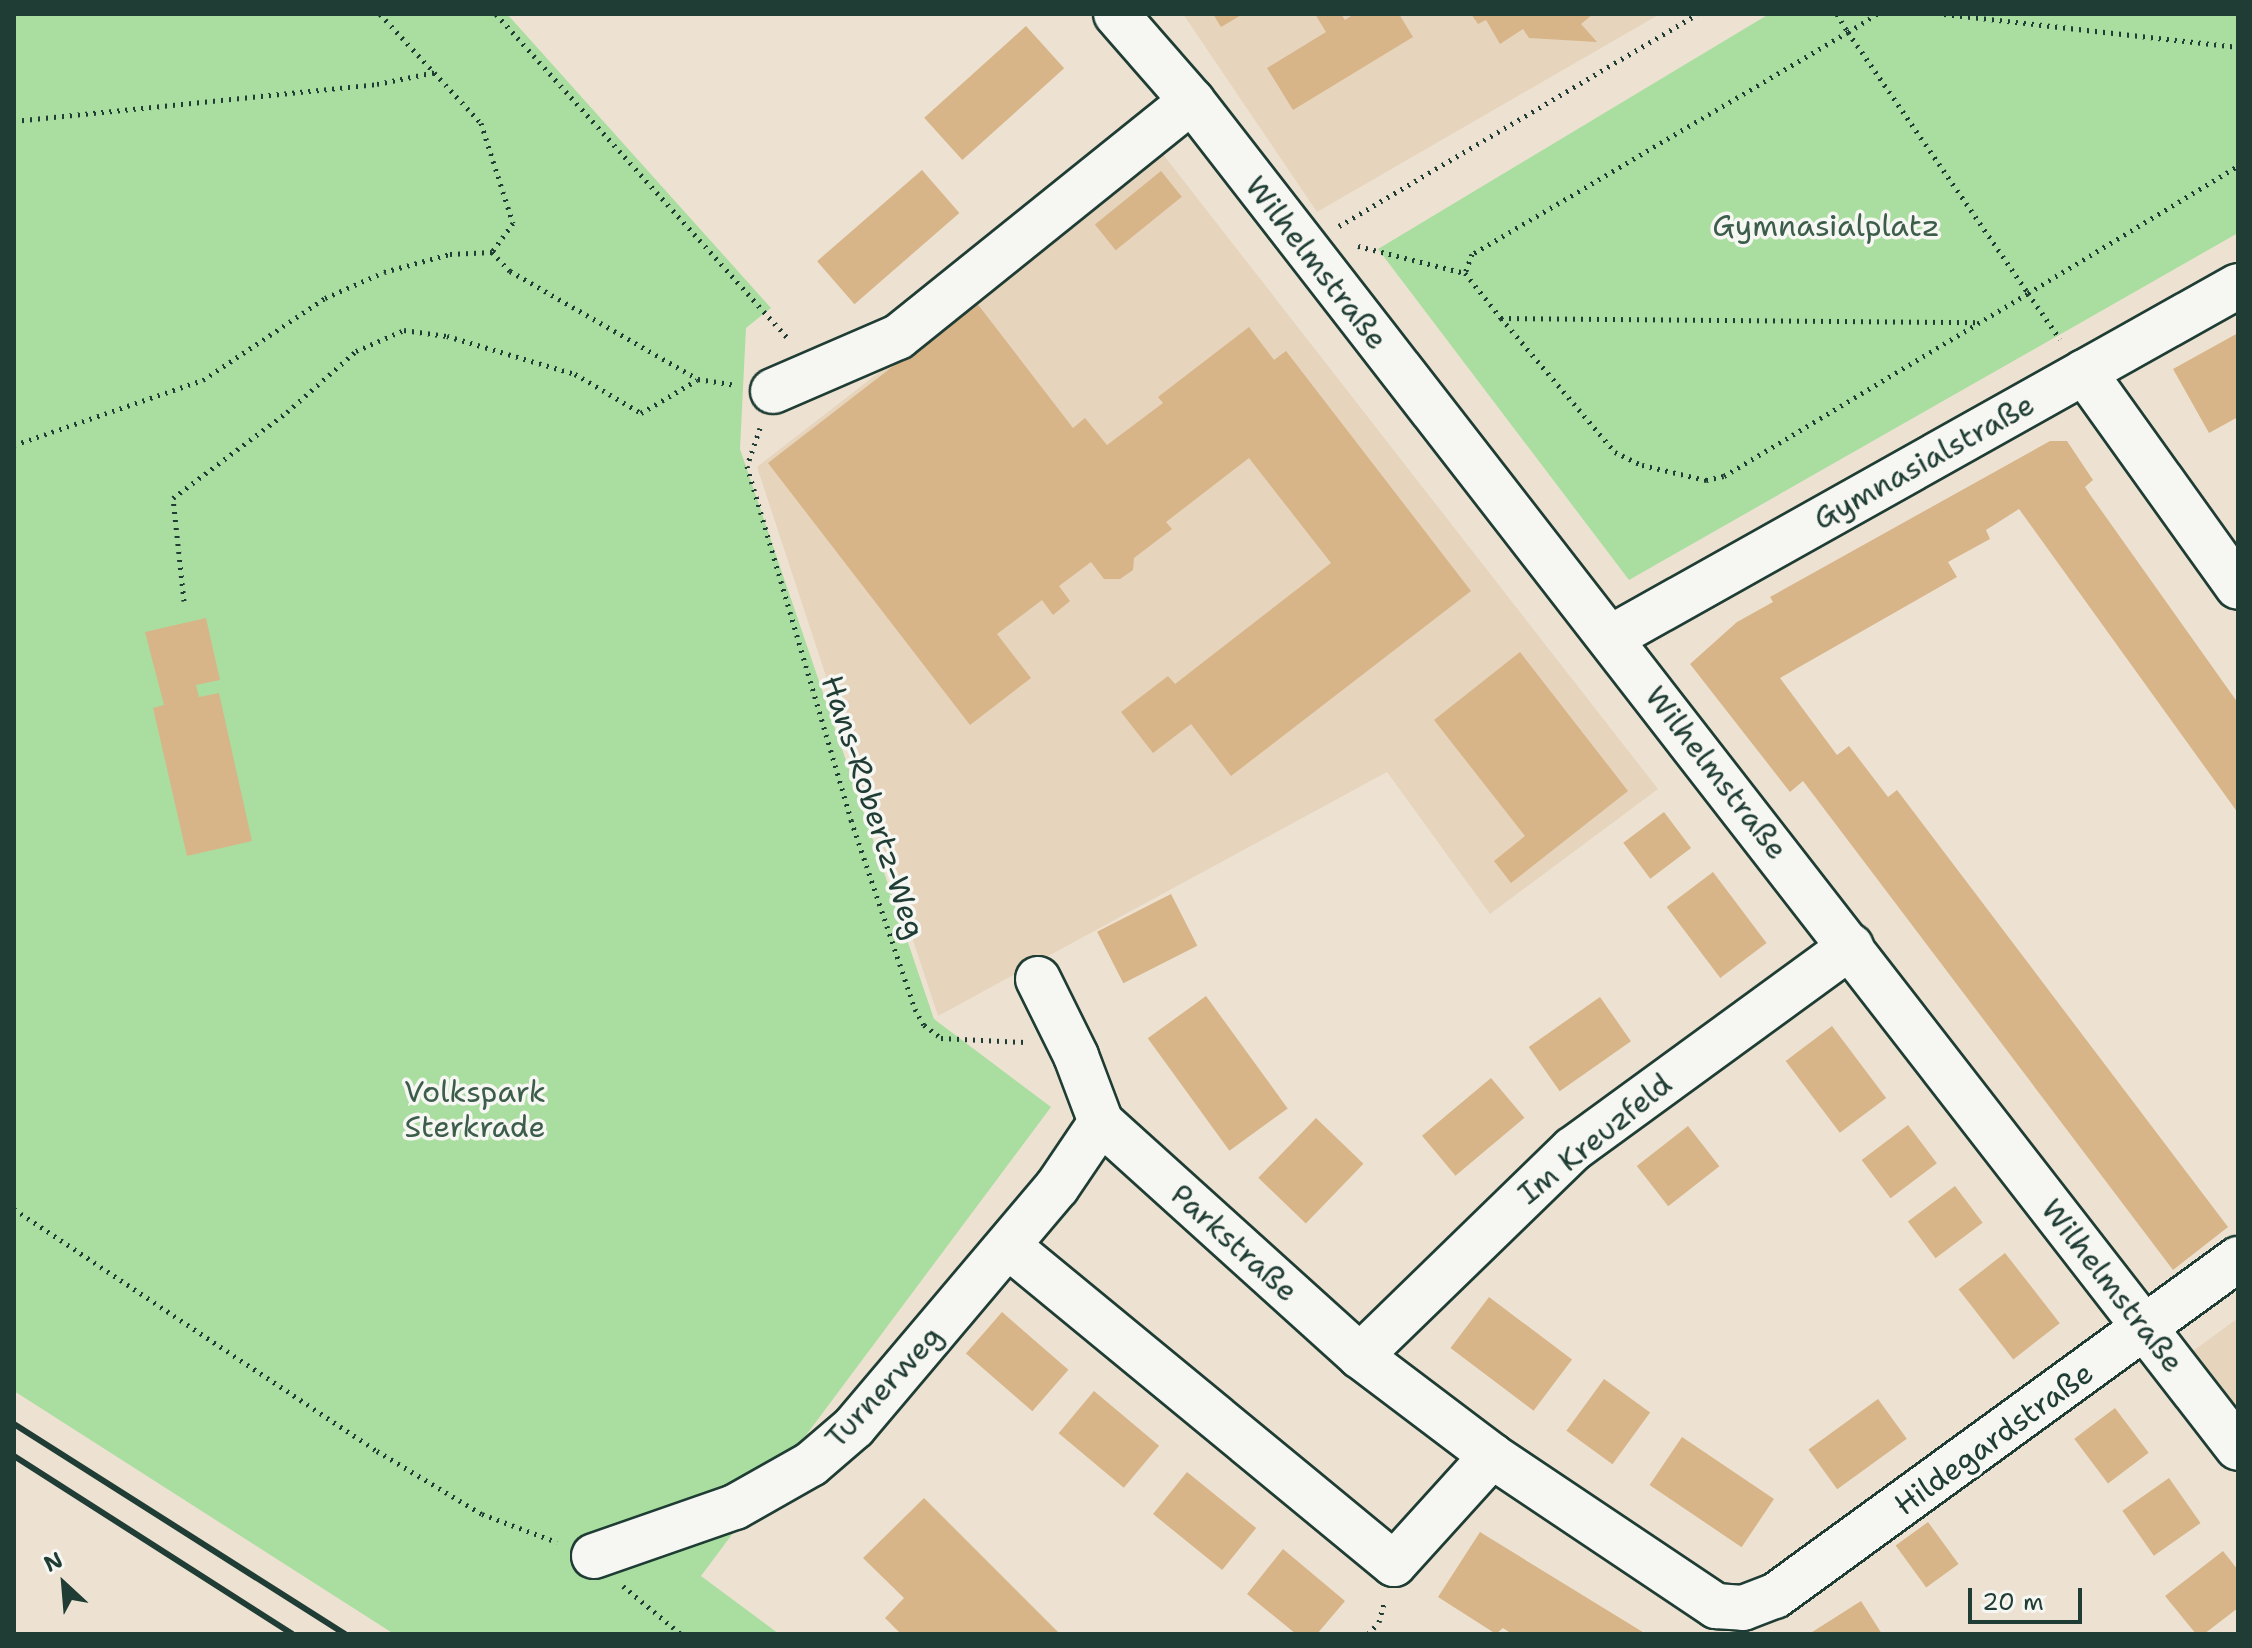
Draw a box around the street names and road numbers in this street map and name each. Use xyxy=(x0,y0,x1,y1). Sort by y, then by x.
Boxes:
street label: Wilhelmstraße xyxy=(1237,169,1395,357)
street label: Gymnasialstraße xyxy=(1807,386,2041,538)
street label: Hans-Robertz-Weg xyxy=(814,671,932,943)
street label: Wilhelmstraße xyxy=(1637,679,1795,867)
street label: Im Kreuzfeld xyxy=(1511,1066,1679,1212)
street label: Parkstraße xyxy=(1163,1177,1305,1309)
street label: Wilhelmstraße xyxy=(2033,1192,2191,1380)
street label: Turnerweg xyxy=(818,1318,950,1456)
street label: Hildegardstraße xyxy=(1888,1355,2100,1523)

